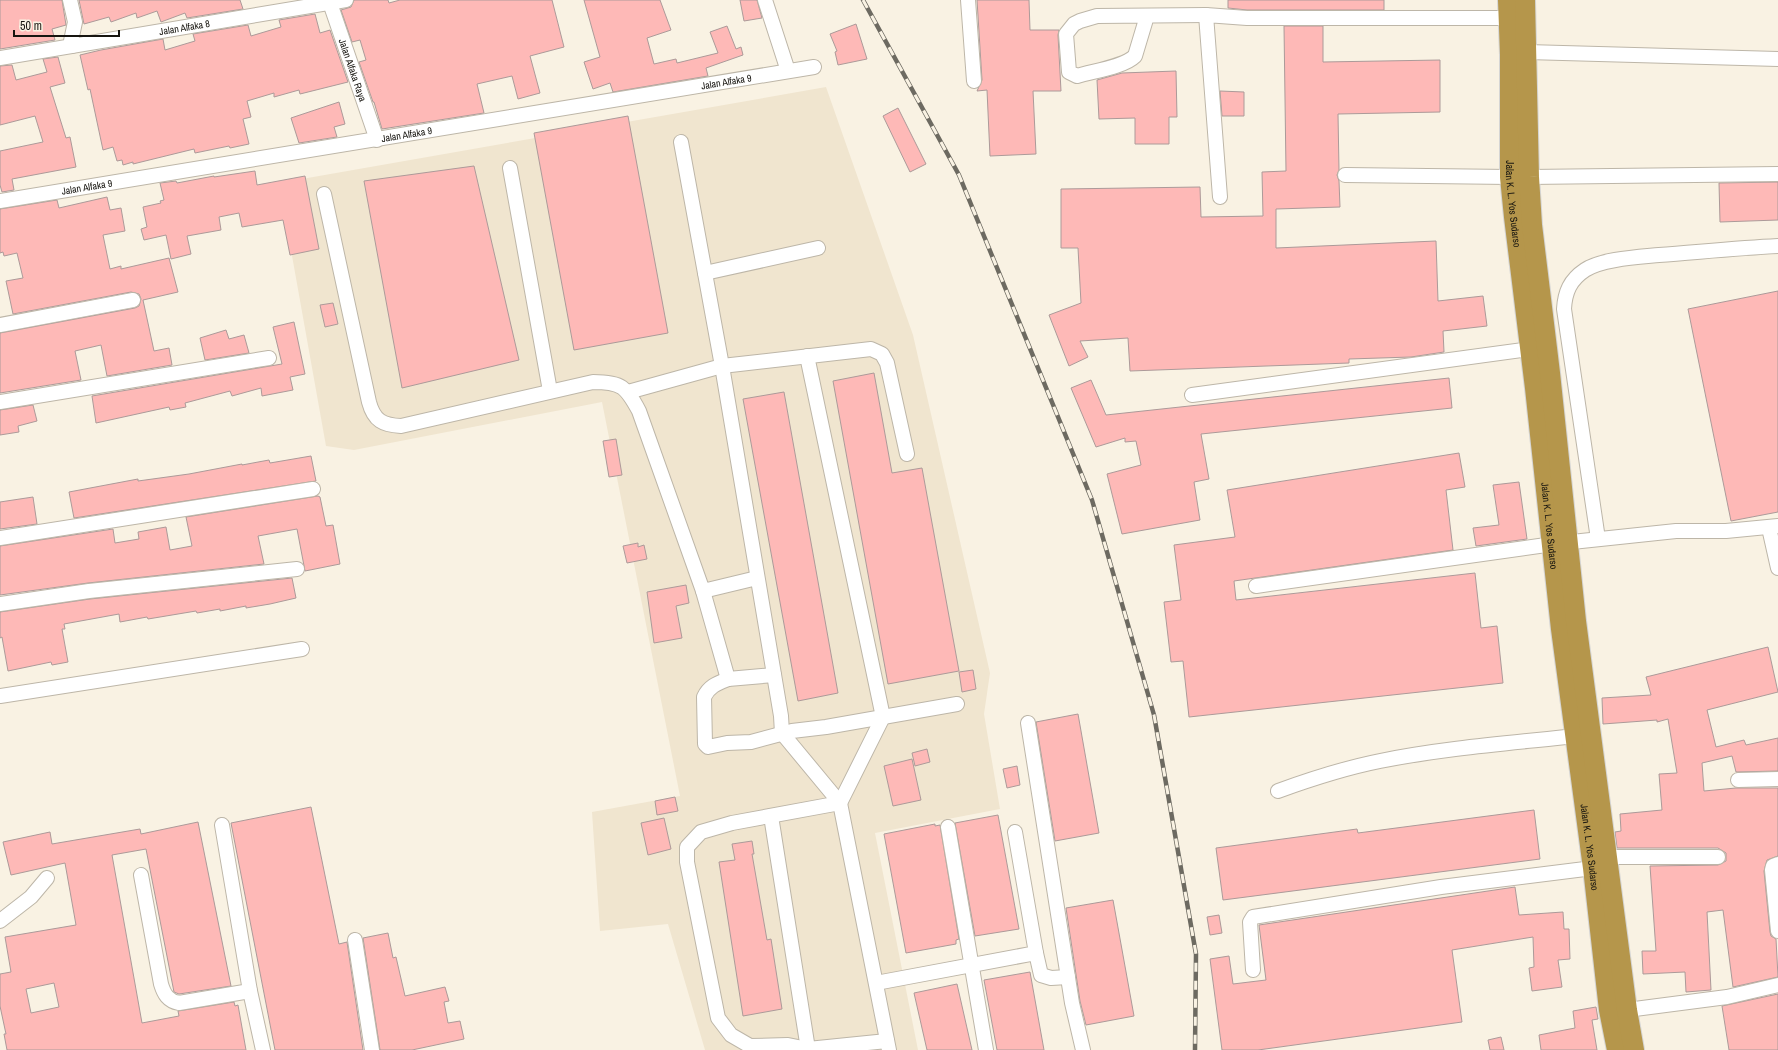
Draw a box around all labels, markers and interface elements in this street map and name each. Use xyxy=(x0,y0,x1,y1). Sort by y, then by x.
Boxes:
scale bar xyxy=(14,12,119,38)
street label: Jalan Alfaka 8 xyxy=(158,16,211,38)
text: 50 m xyxy=(20,18,42,34)
street label: Jalan Alfaka Raya xyxy=(336,37,370,104)
street label: Jalan Alfaka 9 xyxy=(700,71,753,92)
street label: Jalan Alfaka 9 xyxy=(380,123,433,145)
street label: Jalan K. L. Yos Sudarso xyxy=(1503,160,1524,248)
street label: Jalan Alfaka 9 xyxy=(61,176,114,197)
street label: Jalan K. L. Yos Sudarso xyxy=(1539,482,1561,570)
street label: Jalan K. L. Yos Sudarso xyxy=(1578,803,1602,892)

